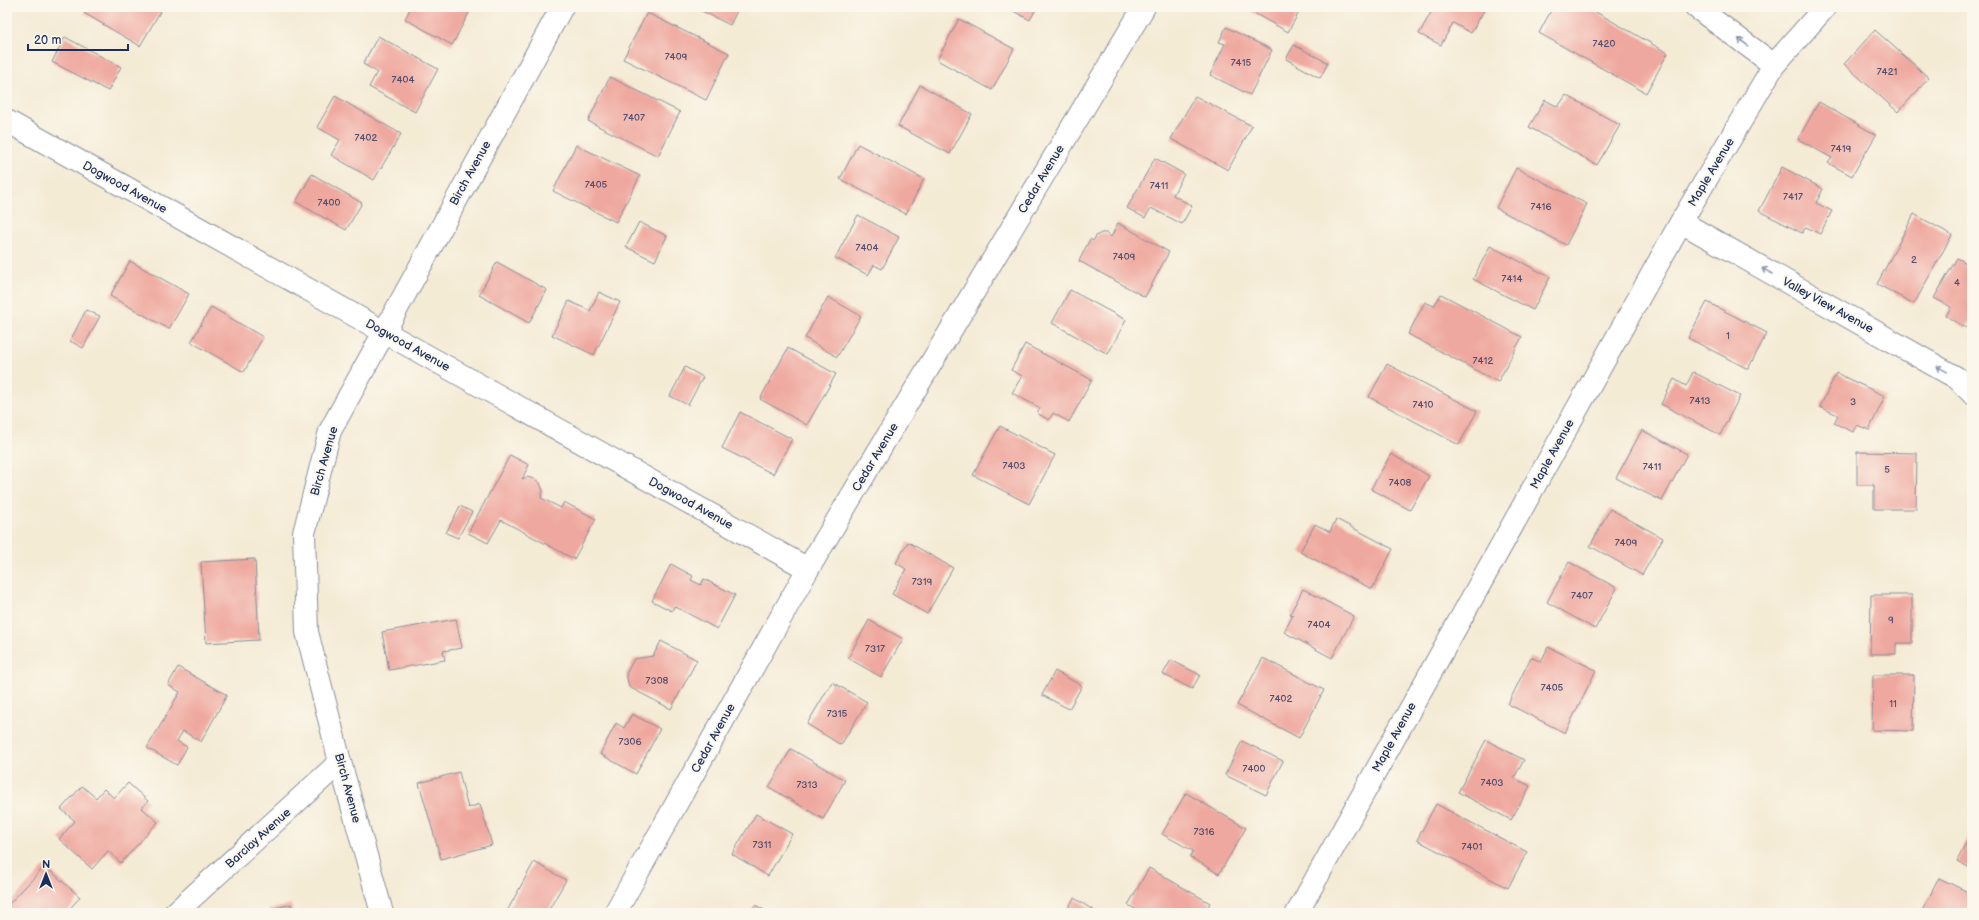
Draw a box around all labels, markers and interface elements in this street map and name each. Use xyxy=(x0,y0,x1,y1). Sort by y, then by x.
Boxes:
scale bar xyxy=(28,26,128,52)
text: 20 m xyxy=(34,33,61,48)
house number: 7420 xyxy=(1593,38,1616,50)
one-way arrow xyxy=(1738,38,1749,46)
house number: 7409 xyxy=(665,51,688,63)
house number: 7415 xyxy=(1231,57,1252,69)
house number: 7421 xyxy=(1877,66,1897,78)
house number: 7404 xyxy=(392,74,415,86)
house number: 7407 xyxy=(623,112,645,124)
house number: 7402 xyxy=(355,132,377,144)
street label: Maple Avenue xyxy=(1685,135,1738,209)
street label: Birch Avenue xyxy=(447,138,494,208)
street label: Cedar Avenue xyxy=(1015,142,1068,216)
house number: 7419 xyxy=(1831,143,1852,155)
street label: Dogwood Avenue xyxy=(80,158,170,217)
house number: 7405 xyxy=(585,179,608,191)
house number: 7411 xyxy=(1150,180,1169,192)
house number: 7417 xyxy=(1783,191,1803,203)
house number: 7400 xyxy=(318,197,340,209)
house number: 7416 xyxy=(1531,201,1552,213)
house number: 7404 xyxy=(856,242,879,254)
house number: 7409 xyxy=(1113,251,1136,263)
house number: 2 xyxy=(1911,254,1917,266)
one-way arrow xyxy=(1762,266,1774,274)
house number: 7414 xyxy=(1502,273,1522,285)
street label: Valley View Avenue xyxy=(1780,274,1876,337)
house number: 4 xyxy=(1954,277,1960,289)
street label: Dogwood Avenue xyxy=(363,316,453,375)
house number: 1 xyxy=(1726,330,1730,342)
house number: 7412 xyxy=(1473,355,1493,367)
one-way arrow xyxy=(1936,365,1948,372)
house number: 7413 xyxy=(1689,395,1711,407)
house number: 3 xyxy=(1850,396,1856,408)
house number: 7410 xyxy=(1413,399,1433,411)
street label: Maple Avenue xyxy=(1527,417,1578,492)
street label: Cedar Avenue xyxy=(849,420,902,494)
street label: Birch Avenue xyxy=(307,425,342,498)
house number: 7403 xyxy=(1002,460,1026,472)
house number: 7411 xyxy=(1643,461,1662,473)
house number: 5 xyxy=(1884,464,1890,476)
street label: Dogwood Avenue xyxy=(646,474,736,533)
house number: 7408 xyxy=(1389,477,1412,489)
house number: 7409 xyxy=(1615,537,1638,549)
house number: 7319 xyxy=(912,576,933,588)
house number: 7407 xyxy=(1571,590,1593,602)
house number: 9 xyxy=(1888,614,1894,626)
house number: 7404 xyxy=(1308,619,1331,631)
house number: 7317 xyxy=(865,643,885,655)
house number: 7308 xyxy=(646,675,669,687)
house number: 7405 xyxy=(1541,682,1564,694)
house number: 7402 xyxy=(1270,693,1292,705)
house number: 11 xyxy=(1889,698,1897,710)
street label: Maple Avenue xyxy=(1369,700,1420,775)
street label: Cedar Avenue xyxy=(688,701,739,776)
house number: 7315 xyxy=(827,708,848,720)
house number: 7306 xyxy=(618,736,642,748)
street label: Birch Avenue xyxy=(331,752,364,825)
house number: 7400 xyxy=(1243,763,1265,775)
house number: 7403 xyxy=(1480,777,1504,789)
house number: 7313 xyxy=(796,779,818,791)
street label: Barclay Avenue xyxy=(222,805,294,872)
house number: 7316 xyxy=(1193,826,1215,838)
house number: 7311 xyxy=(753,839,772,851)
house number: 7401 xyxy=(1462,841,1483,853)
north arrow xyxy=(26,854,66,894)
text: N xyxy=(42,858,50,871)

